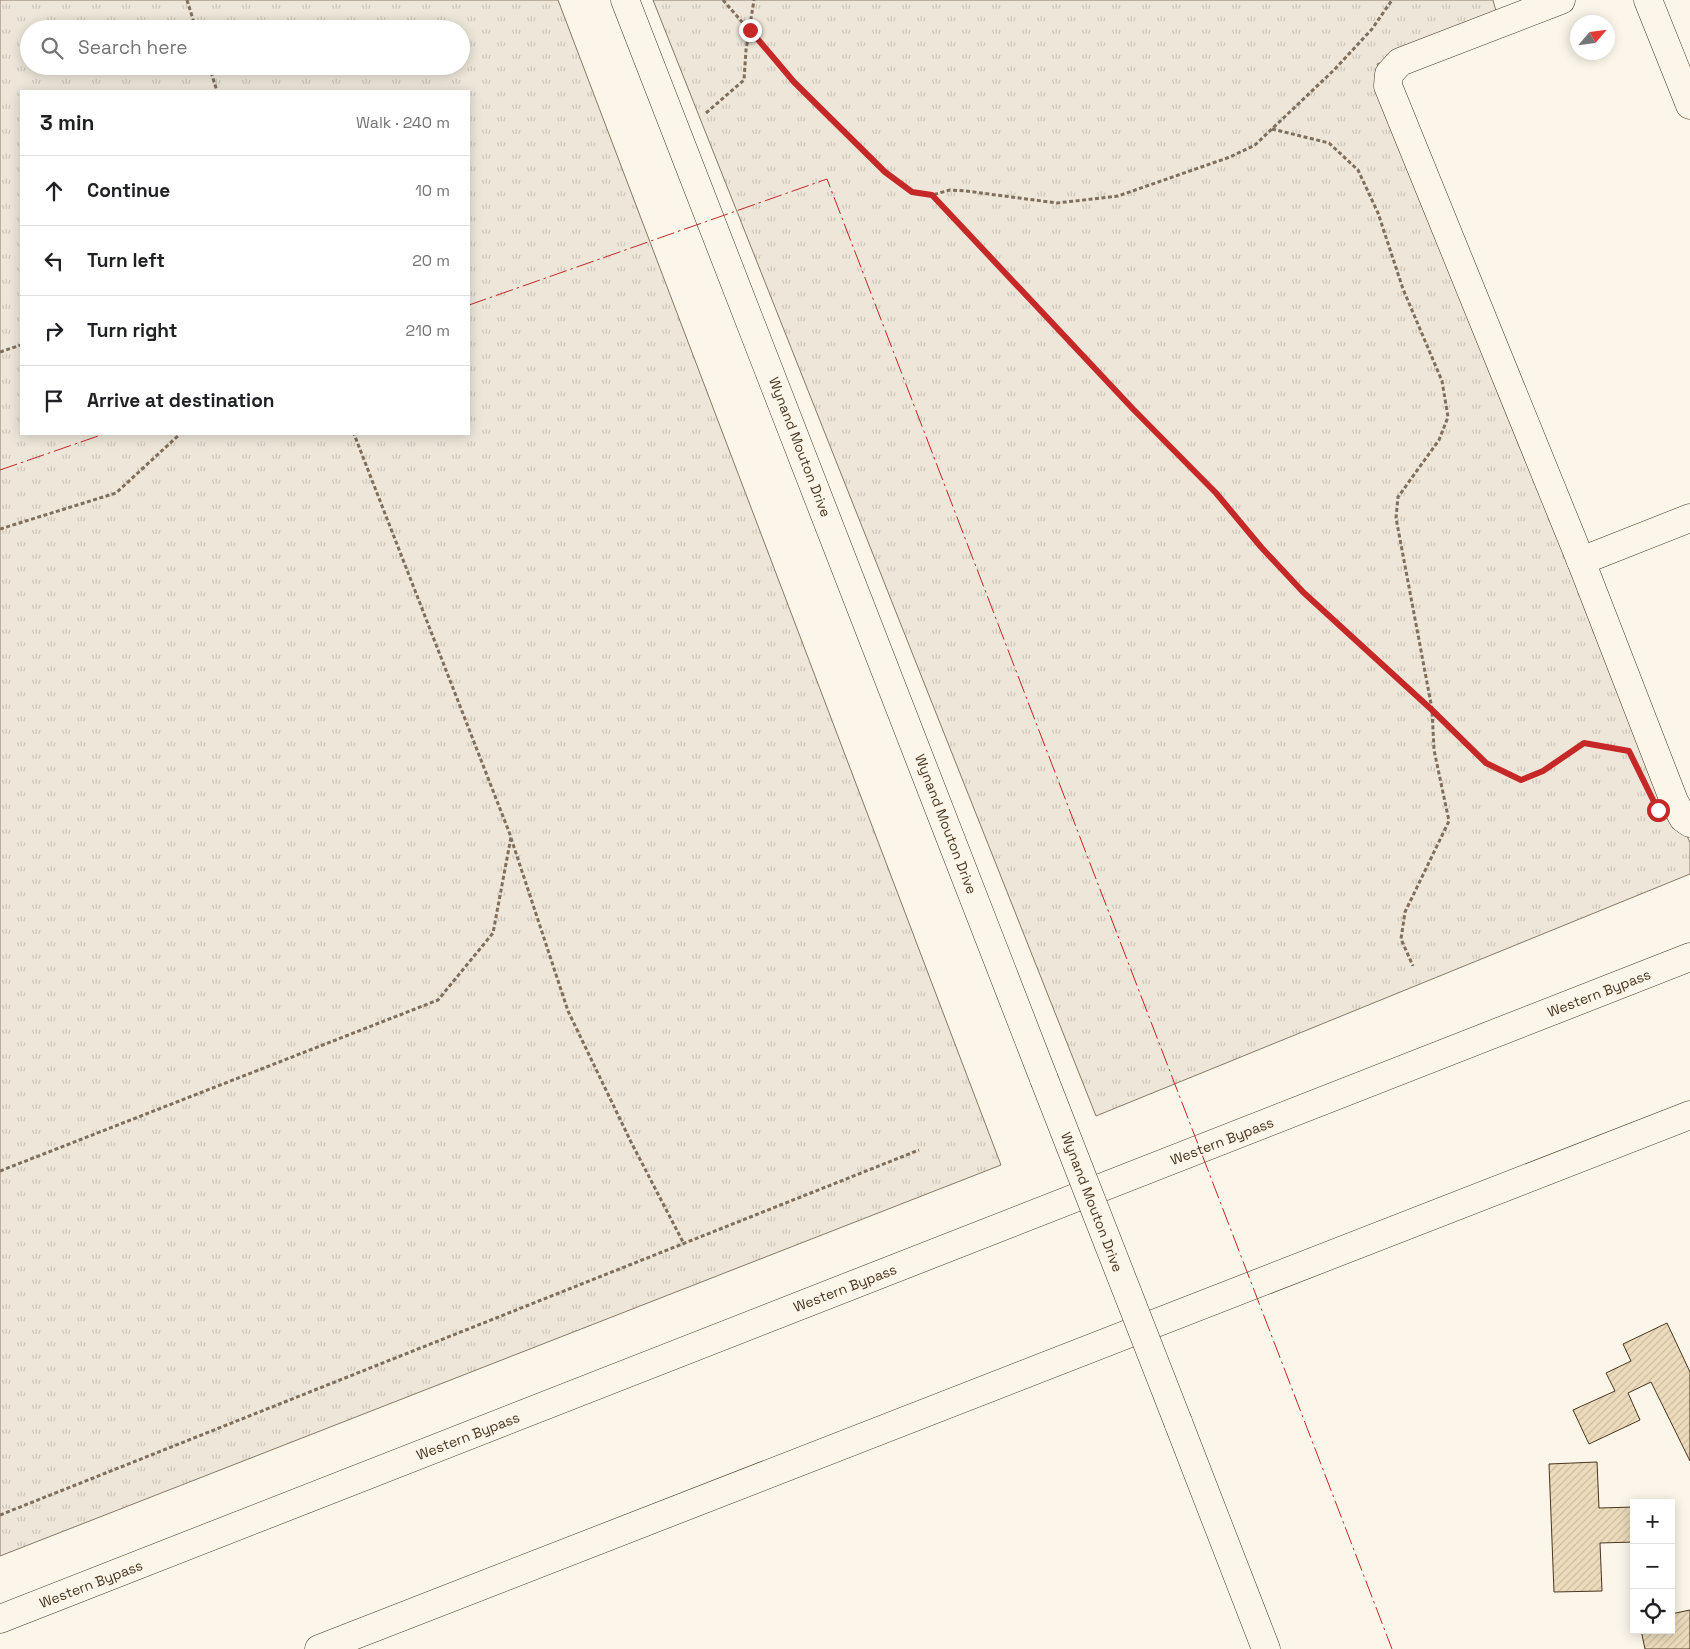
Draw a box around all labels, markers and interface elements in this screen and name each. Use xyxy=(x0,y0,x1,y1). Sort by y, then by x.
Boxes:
north arrow xyxy=(1570,15,1615,60)
route end xyxy=(739,19,762,42)
search box xyxy=(20,20,470,75)
icon: search xyxy=(38,34,66,62)
text: Search here xyxy=(78,35,188,60)
text: 3 min xyxy=(40,109,95,136)
text: Walk · 240 m xyxy=(356,112,450,133)
icon: ahead xyxy=(40,177,68,205)
text: Continue xyxy=(87,178,170,203)
text: 10 m xyxy=(415,180,450,201)
icon: left xyxy=(40,247,68,275)
text: Turn left xyxy=(87,248,165,273)
text: 20 m xyxy=(412,250,450,271)
icon: right xyxy=(40,317,68,345)
text: Turn right xyxy=(87,318,177,343)
text: 210 m xyxy=(406,320,450,341)
street label: Wynand Mouton Drive xyxy=(765,374,835,520)
icon: arrive xyxy=(40,387,68,415)
text: Arrive at destination xyxy=(87,388,275,413)
street label: Wynand Mouton Drive xyxy=(911,751,981,897)
route start xyxy=(1647,799,1670,822)
street label: Western Bypass xyxy=(1545,965,1653,1021)
street label: Western Bypass xyxy=(1168,1113,1276,1169)
street label: Wynand Mouton Drive xyxy=(1057,1129,1127,1275)
street label: Western Bypass xyxy=(791,1260,899,1316)
street label: Western Bypass xyxy=(414,1408,522,1464)
map controls xyxy=(1630,1499,1675,1634)
button: + xyxy=(1630,1499,1675,1544)
button: − xyxy=(1630,1544,1675,1589)
street label: Western Bypass xyxy=(37,1556,145,1612)
button: locate xyxy=(1630,1589,1675,1634)

